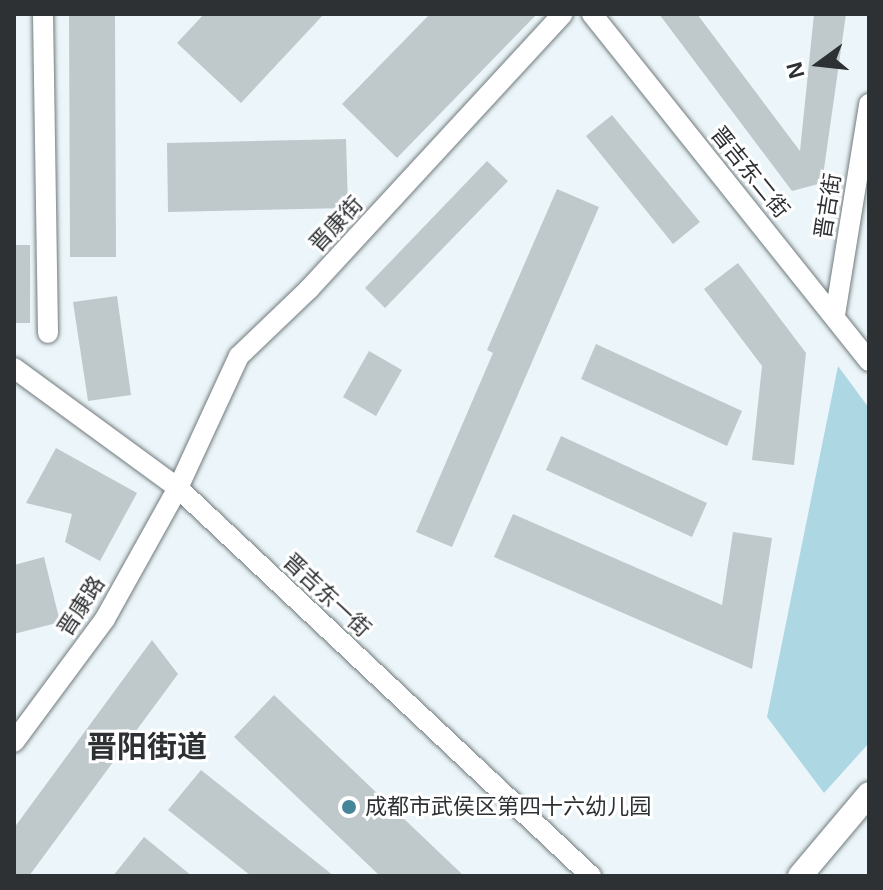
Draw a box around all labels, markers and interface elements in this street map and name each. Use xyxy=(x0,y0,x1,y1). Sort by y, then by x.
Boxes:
north arrow xyxy=(779,24,859,104)
text: N xyxy=(781,59,809,81)
street label: 晋吉东二街 xyxy=(705,121,795,223)
street label: 晋吉街 xyxy=(810,171,846,241)
street label: 晋康街 xyxy=(304,191,368,257)
street label: 晋吉东一街 xyxy=(278,548,376,642)
street label: 晋康路 xyxy=(52,571,110,641)
district label: 晋阳街道 xyxy=(87,729,207,765)
place label: 成都市武侯区第四十六幼儿园 xyxy=(365,794,651,820)
marker: 成都市武侯区第四十六幼儿园 xyxy=(340,798,358,816)

